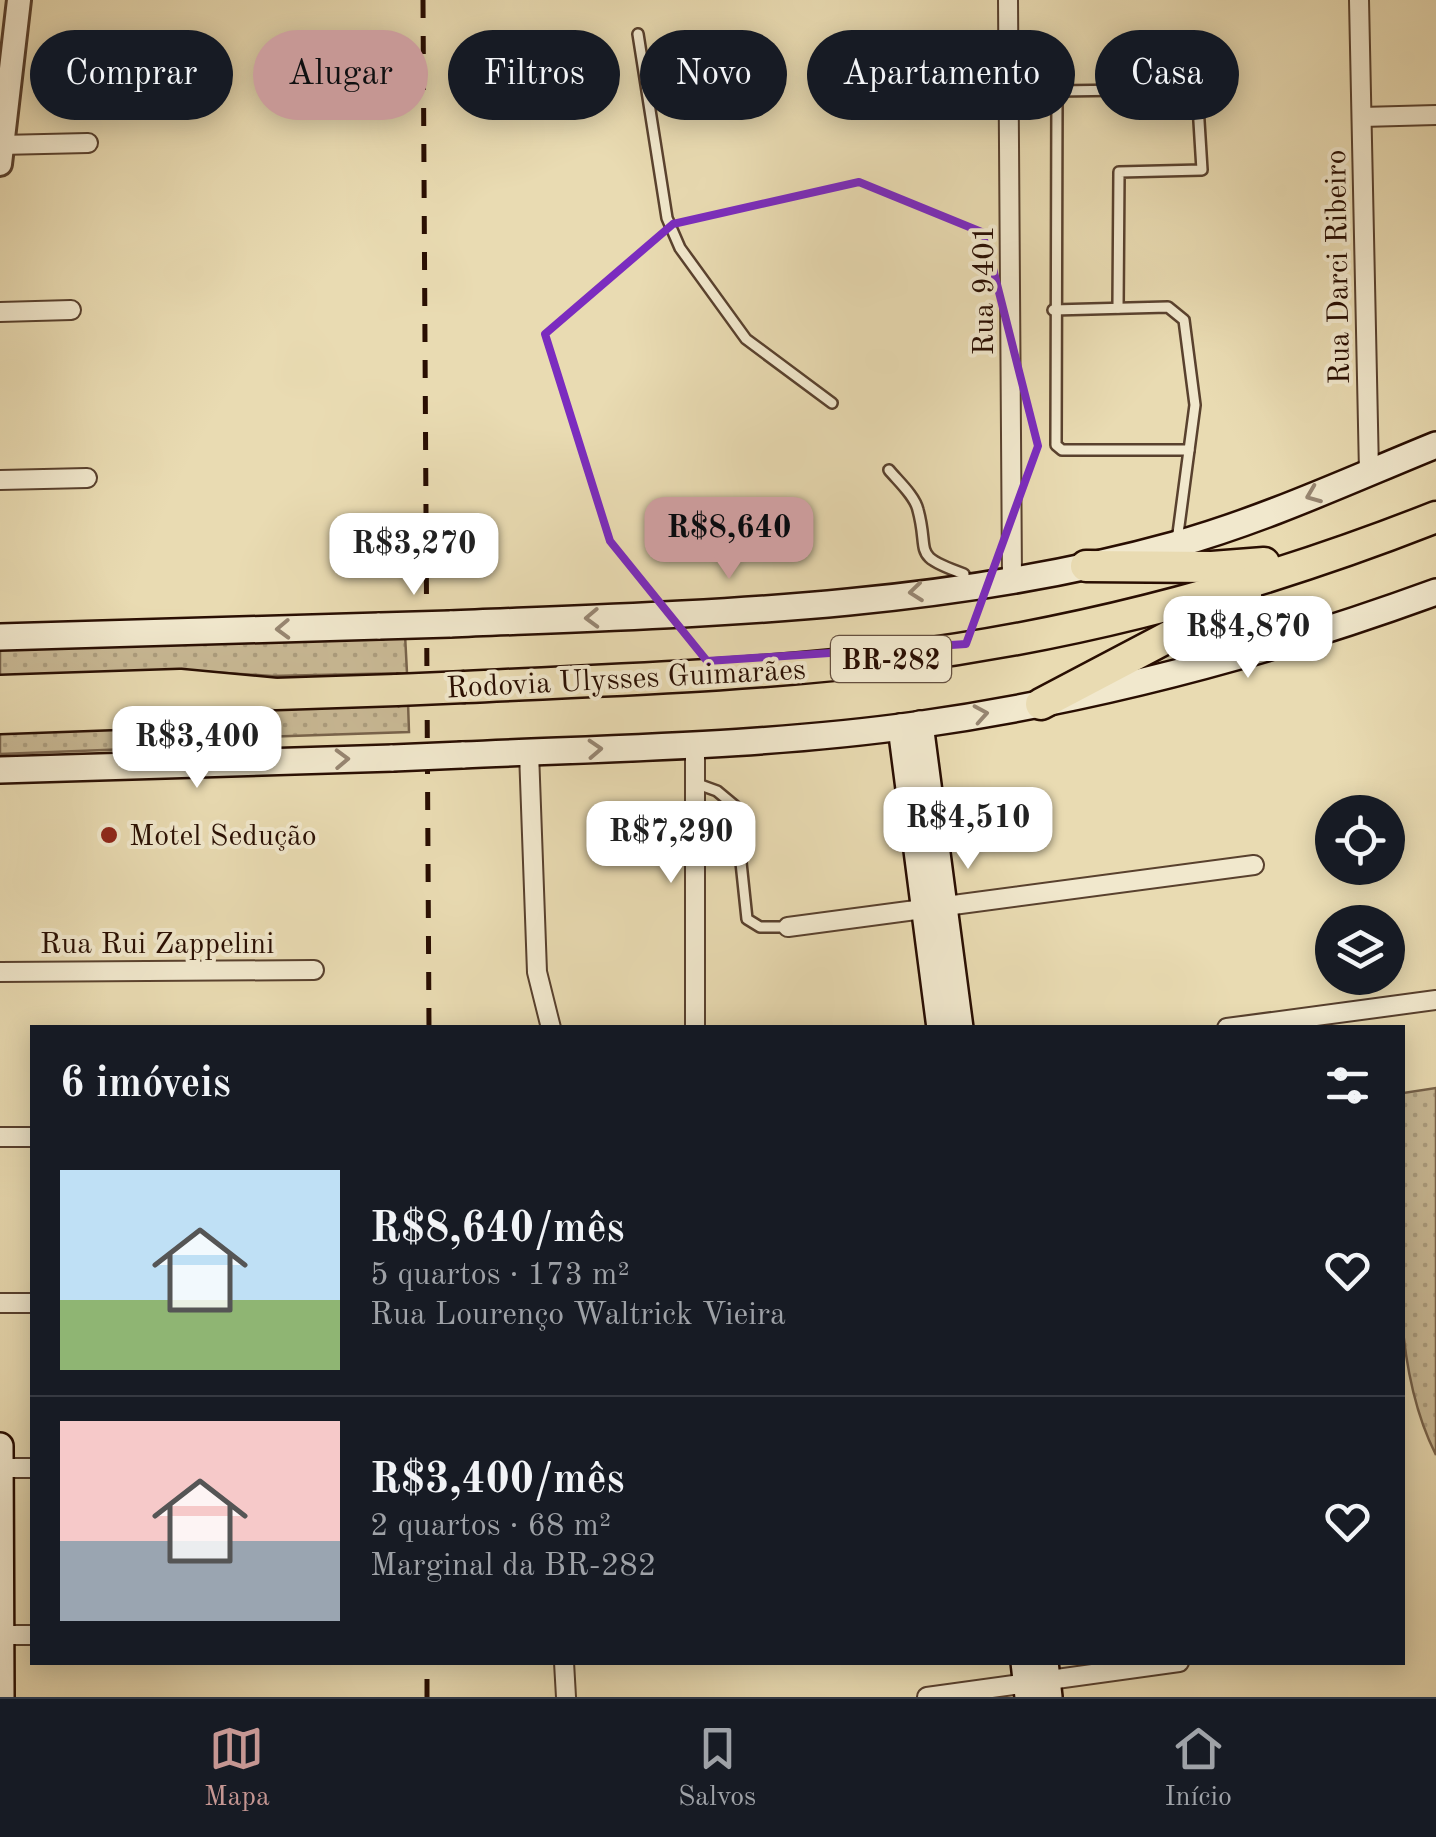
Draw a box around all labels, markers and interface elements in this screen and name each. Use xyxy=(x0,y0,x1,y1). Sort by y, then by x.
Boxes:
chip: Comprar xyxy=(30,30,233,120)
chip: Alugar xyxy=(253,30,428,120)
chip: Filtros xyxy=(448,30,620,120)
chip: Novo xyxy=(640,30,787,120)
chip: Apartamento xyxy=(807,30,1075,120)
chip: Casa xyxy=(1095,30,1239,120)
street label: Rua Darci Ribeiro xyxy=(1322,149,1356,385)
street label: Rua 9401 xyxy=(970,225,1000,355)
one-way arrow xyxy=(1306,483,1324,503)
pin: R$8,640 xyxy=(637,497,821,582)
pin: R$3,270 xyxy=(322,513,506,598)
text: R$8,640 xyxy=(666,513,792,545)
text: R$3,270 xyxy=(351,529,477,561)
one-way arrow xyxy=(907,581,923,602)
pin: R$4,870 xyxy=(1156,596,1340,681)
one-way arrow xyxy=(583,608,599,629)
text: R$4,870 xyxy=(1185,612,1311,644)
one-way arrow xyxy=(274,619,290,640)
road number: BR-282 xyxy=(831,636,951,682)
street label: Rodovia Ulysses Guimarães xyxy=(446,656,807,704)
one-way arrow xyxy=(972,704,989,725)
pin: R$3,400 xyxy=(105,706,289,791)
text: R$3,400 xyxy=(134,722,260,754)
one-way arrow xyxy=(587,739,603,760)
one-way arrow xyxy=(335,749,351,770)
pin: R$4,510 xyxy=(876,787,1060,872)
map controls xyxy=(1315,795,1405,995)
button: locate xyxy=(1315,795,1405,885)
pin: R$7,290 xyxy=(579,801,763,886)
text: R$4,510 xyxy=(905,803,1031,835)
text: R$7,290 xyxy=(608,817,734,849)
place label: Motel Sedução xyxy=(129,822,317,852)
marker: Motel Sedução xyxy=(98,824,120,846)
button: layers xyxy=(1315,905,1405,995)
street label: Rua Rui Zappelini xyxy=(40,930,274,960)
icon: filters xyxy=(1320,1058,1375,1113)
text: 6 imóveis xyxy=(60,1064,231,1106)
text: R$8,640/mês xyxy=(370,1209,625,1251)
icon: home xyxy=(140,1210,260,1330)
icon: heart xyxy=(1320,1243,1375,1298)
text: 5 quartos · 173 m² xyxy=(370,1260,630,1292)
text: Rua Lourenço Waltrick Vieira xyxy=(370,1300,786,1332)
text: R$3,400/mês xyxy=(370,1460,625,1502)
icon: home xyxy=(140,1461,260,1581)
icon: heart xyxy=(1320,1494,1375,1549)
text: 2 quartos · 68 m² xyxy=(370,1511,611,1543)
text: Marginal da BR-282 xyxy=(370,1551,656,1583)
tab: Mapa xyxy=(204,1721,270,1816)
tab: Salvos xyxy=(678,1721,756,1816)
tab: Início xyxy=(1164,1721,1232,1816)

